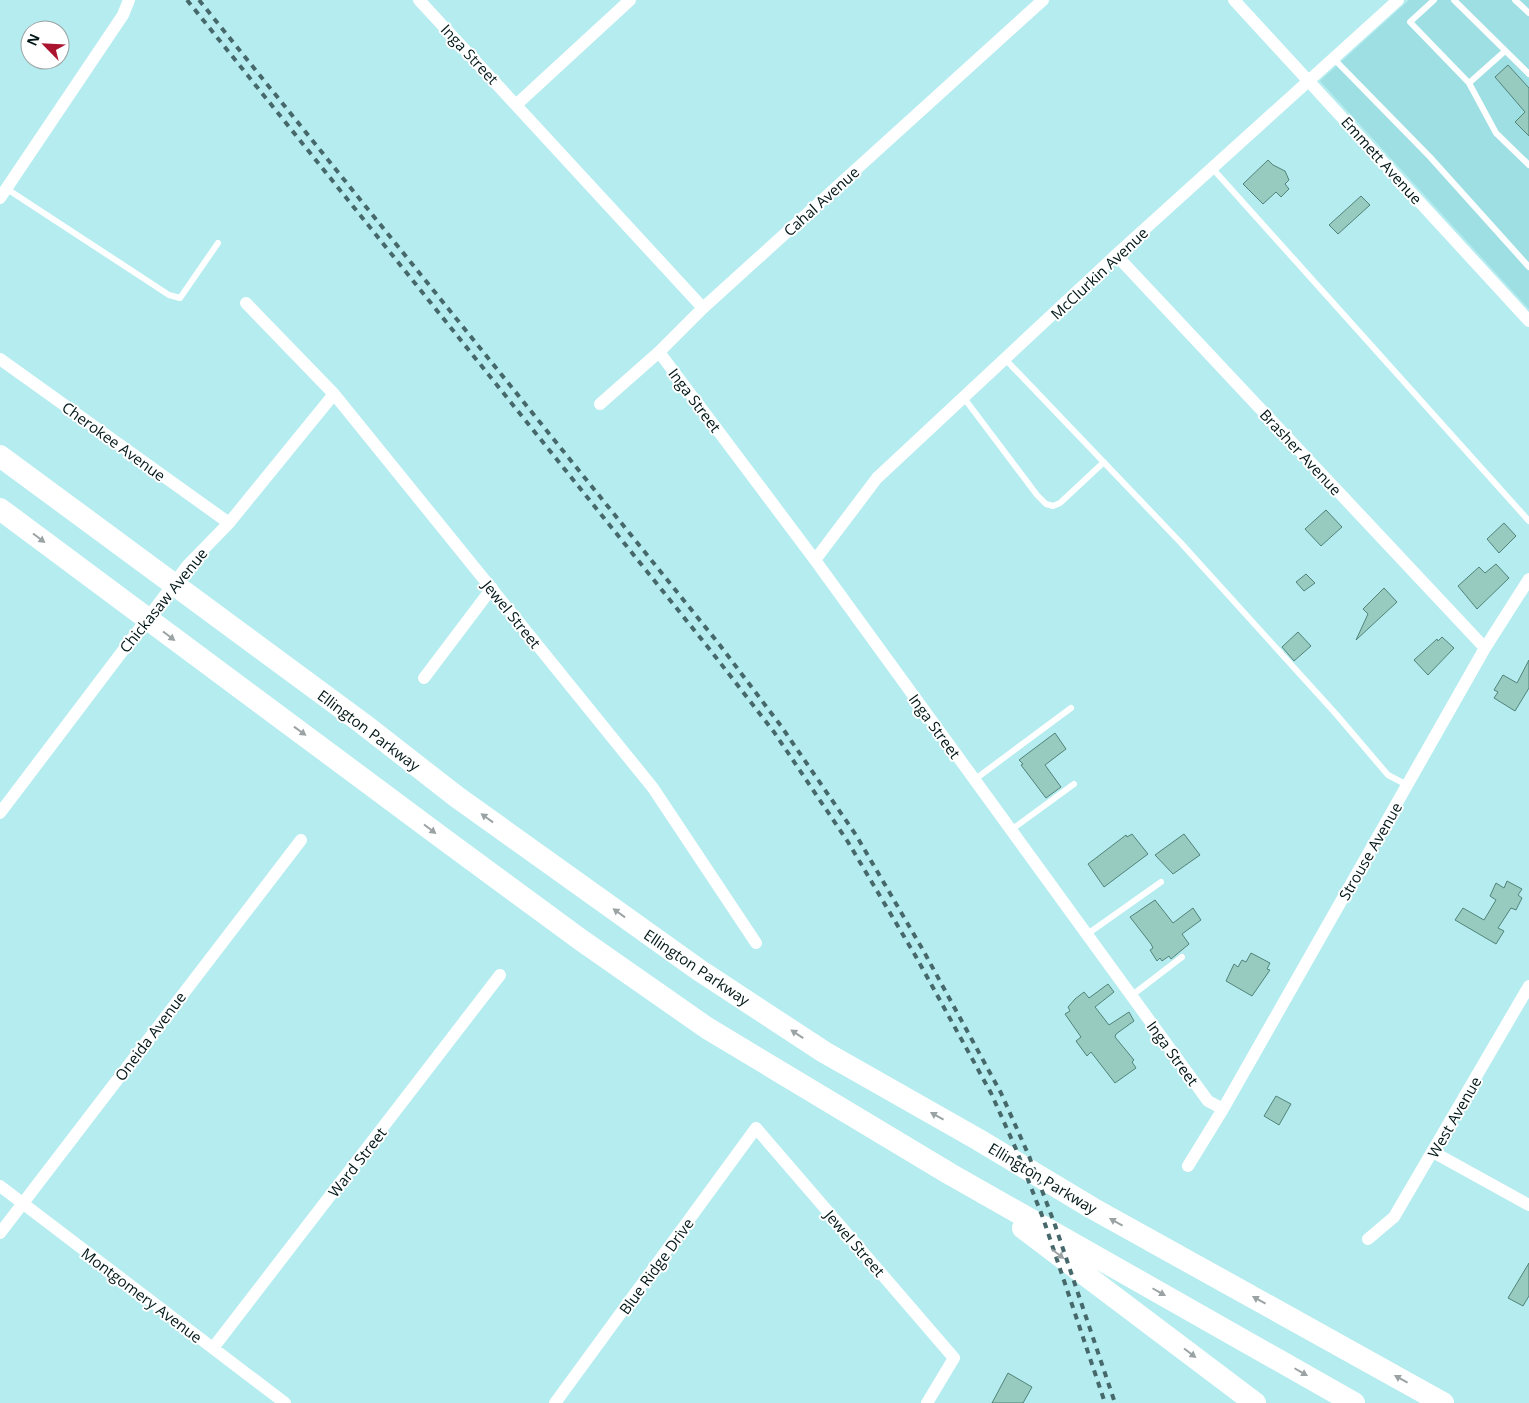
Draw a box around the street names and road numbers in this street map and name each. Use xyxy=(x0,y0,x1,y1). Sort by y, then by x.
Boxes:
street label: Inga Street xyxy=(437,20,503,88)
street label: Emmett Avenue xyxy=(1337,112,1427,208)
street label: Cahal Avenue xyxy=(779,162,863,240)
street label: McClurkin Avenue xyxy=(1046,223,1152,323)
street label: Inga Street xyxy=(664,364,726,436)
street label: Cherokee Avenue xyxy=(58,397,170,485)
street label: Brasher Avenue xyxy=(1256,405,1346,499)
street label: Chickasaw Avenue xyxy=(115,544,211,656)
street label: Jewel Street xyxy=(477,574,546,652)
street label: Ellington Parkway xyxy=(314,685,425,775)
street label: Inga Street xyxy=(905,690,965,762)
street label: Strouse Avenue xyxy=(1334,799,1406,903)
street label: Ellington Parkway xyxy=(640,924,754,1010)
street label: Oneida Avenue xyxy=(110,987,190,1085)
street label: Inga Street xyxy=(1143,1017,1203,1089)
street label: West Avenue xyxy=(1423,1073,1485,1161)
street label: Ward Street xyxy=(323,1123,391,1201)
street label: Ellington Parkway xyxy=(985,1138,1101,1219)
street label: Jewel Street xyxy=(819,1204,889,1281)
street label: Blue Ridge Drive xyxy=(614,1214,698,1318)
street label: Montgomery Avenue xyxy=(78,1243,206,1347)

